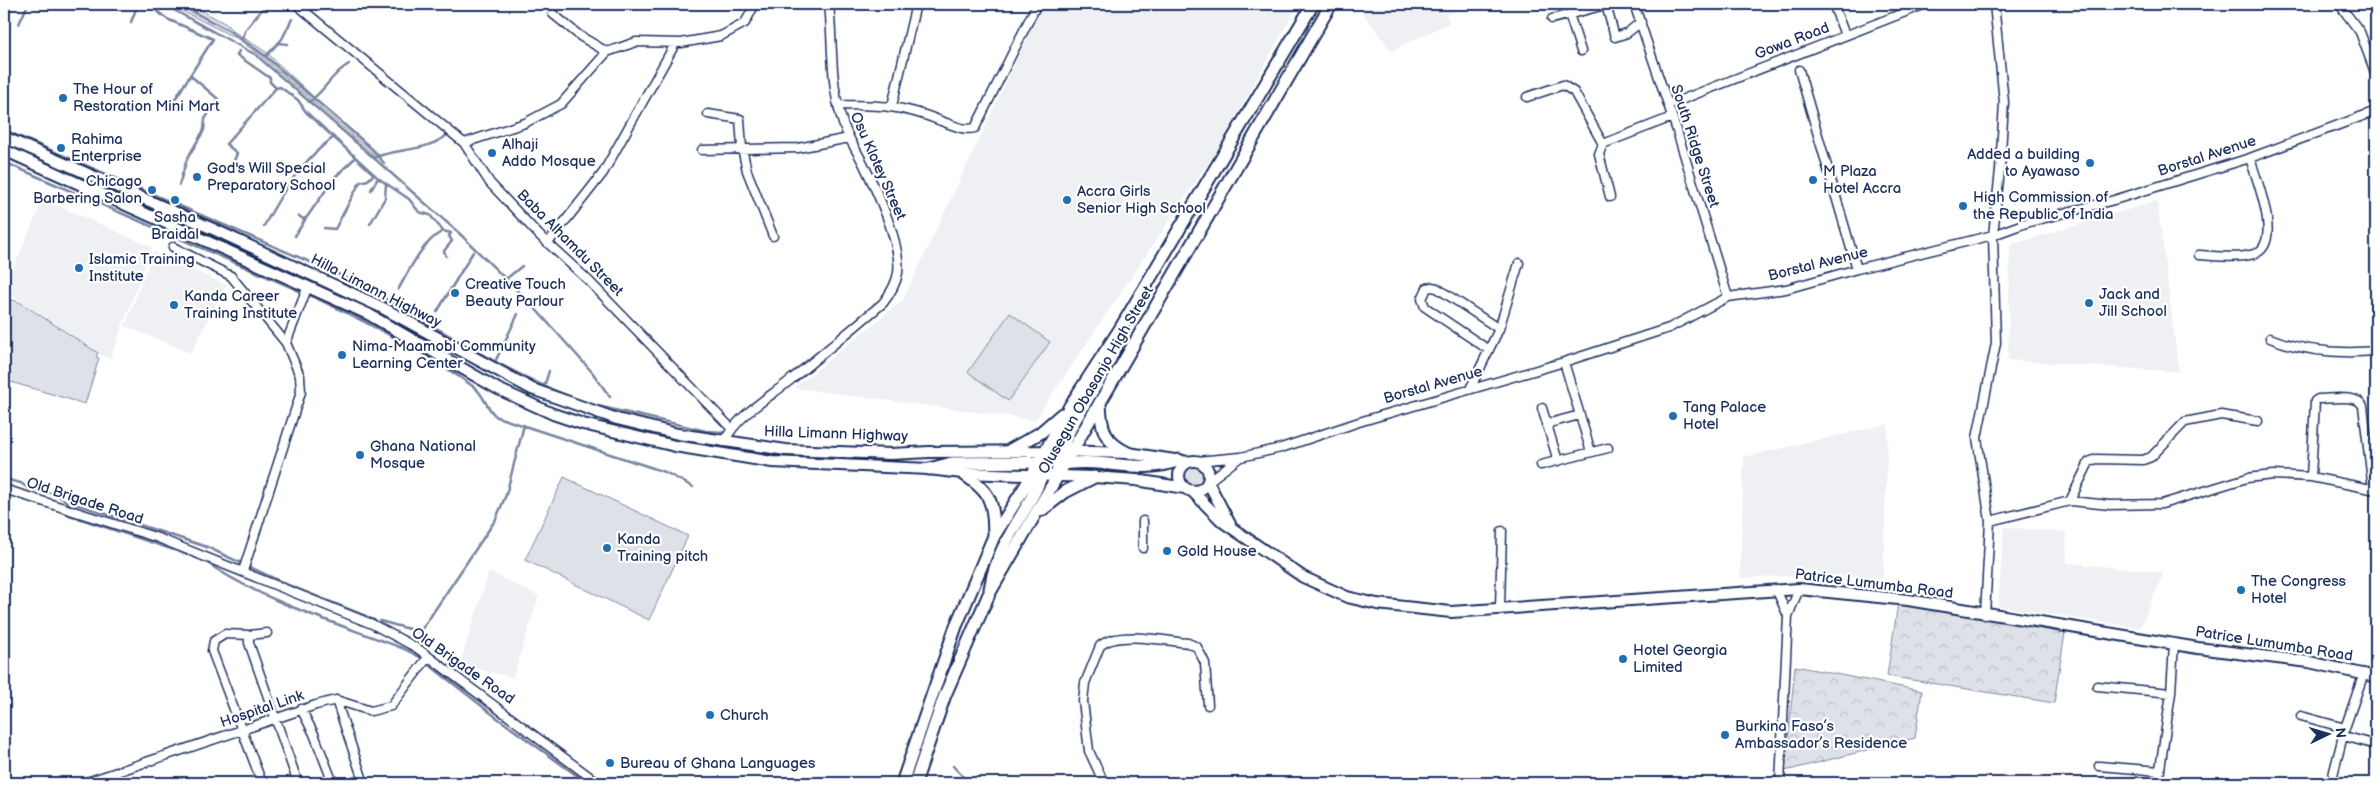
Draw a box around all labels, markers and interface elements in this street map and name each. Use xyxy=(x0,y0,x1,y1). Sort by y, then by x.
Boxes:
street label: Gowa Road xyxy=(1752,18,1832,64)
place label: The Hour of Restoration Mini Mart xyxy=(73,80,220,116)
street label: South Ridge Street xyxy=(1666,82,1724,210)
marker: The Hour of Restoration Mini Mart xyxy=(57,92,69,104)
street label: Osu Klotey Street xyxy=(846,109,910,223)
place label: Rahima Enterprise xyxy=(71,130,142,166)
street label: Borstal Avenue xyxy=(2156,131,2259,181)
place label: Alhaji Addo Mosque xyxy=(502,135,596,171)
marker: Rahima Enterprise xyxy=(55,142,67,154)
place label: Added a building to Ayawaso xyxy=(1967,145,2080,181)
marker: Alhaji Addo Mosque xyxy=(486,147,498,159)
marker: Added a building to Ayawaso xyxy=(2084,157,2096,169)
place label: God's Will Special Preparatory School xyxy=(207,159,335,195)
place label: M Plaza Hotel Accra xyxy=(1823,162,1901,198)
marker: God's Will Special Preparatory School xyxy=(191,171,203,183)
place label: Chicago Barbering Salon xyxy=(33,172,142,208)
marker: M Plaza Hotel Accra xyxy=(1807,174,1819,186)
place label: Accra Girls Senior High School xyxy=(1077,182,1206,218)
marker: Chicago Barbering Salon xyxy=(146,184,158,196)
street label: Baba Alhamdu Street xyxy=(513,186,628,301)
place label: High Commission of the Republic of India xyxy=(1973,188,2114,224)
marker: Sasha Braidal xyxy=(169,194,181,206)
marker: Accra Girls Senior High School xyxy=(1061,194,1073,206)
marker: High Commission of the Republic of India xyxy=(1957,200,1969,212)
place label: Sasha Braidal xyxy=(151,208,199,244)
street label: Borstal Avenue xyxy=(1766,242,1870,286)
place label: Islamic Training Institute xyxy=(89,250,195,286)
street label: Hilla Limann Highway xyxy=(307,250,445,332)
marker: Islamic Training Institute xyxy=(73,262,85,274)
place label: Creative Touch Beauty Parlour xyxy=(465,275,566,311)
street label: Olusegun Obasanjo High Street xyxy=(1034,282,1158,478)
place label: Jack and Jill School xyxy=(2099,285,2167,321)
place label: Kanda Career Training Institute xyxy=(184,287,297,323)
marker: Creative Touch Beauty Parlour xyxy=(449,287,461,299)
marker: Jack and Jill School xyxy=(2083,297,2095,309)
marker: Kanda Career Training Institute xyxy=(168,299,180,311)
place label: Nima-Maamobi Community Learning Center xyxy=(352,337,536,373)
marker: Nima-Maamobi Community Learning Center xyxy=(336,349,348,361)
street label: Borstal Avenue xyxy=(1381,362,1485,408)
place label: Tang Palace Hotel xyxy=(1683,398,1766,434)
marker: Tang Palace Hotel xyxy=(1667,410,1679,422)
street label: Hilla Limann Highway xyxy=(764,422,909,446)
place label: Ghana National Mosque xyxy=(370,437,476,473)
marker: Ghana National Mosque xyxy=(354,449,366,461)
street label: Old Brigade Road xyxy=(24,473,146,529)
place label: Kanda Training pitch xyxy=(617,530,708,566)
marker: Kanda Training pitch xyxy=(601,542,613,554)
place label: Gold House xyxy=(1177,542,1257,561)
marker: Gold House xyxy=(1161,545,1173,557)
street label: Patrice Lumumba Road xyxy=(1794,565,1954,603)
place label: The Congress Hotel xyxy=(2251,572,2347,608)
marker: The Congress Hotel xyxy=(2235,584,2247,596)
street label: Patrice Lumumba Road xyxy=(2194,622,2354,666)
street label: Old Brigade Road xyxy=(408,623,518,709)
place label: Hotel Georgia Limited xyxy=(1633,641,1727,677)
marker: Hotel Georgia Limited xyxy=(1617,653,1629,665)
street label: Hospital Link xyxy=(218,686,307,732)
place label: Church xyxy=(720,706,769,725)
marker: Church xyxy=(704,709,716,721)
north arrow xyxy=(2302,710,2352,760)
place label: Burkina Faso’s Ambassador’s Residence xyxy=(1735,717,1907,753)
text: N xyxy=(2332,727,2349,739)
marker: Burkina Faso’s Ambassador’s Residence xyxy=(1719,729,1731,741)
place label: Bureau of Ghana Languages xyxy=(620,754,816,773)
marker: Bureau of Ghana Languages xyxy=(604,757,616,769)

